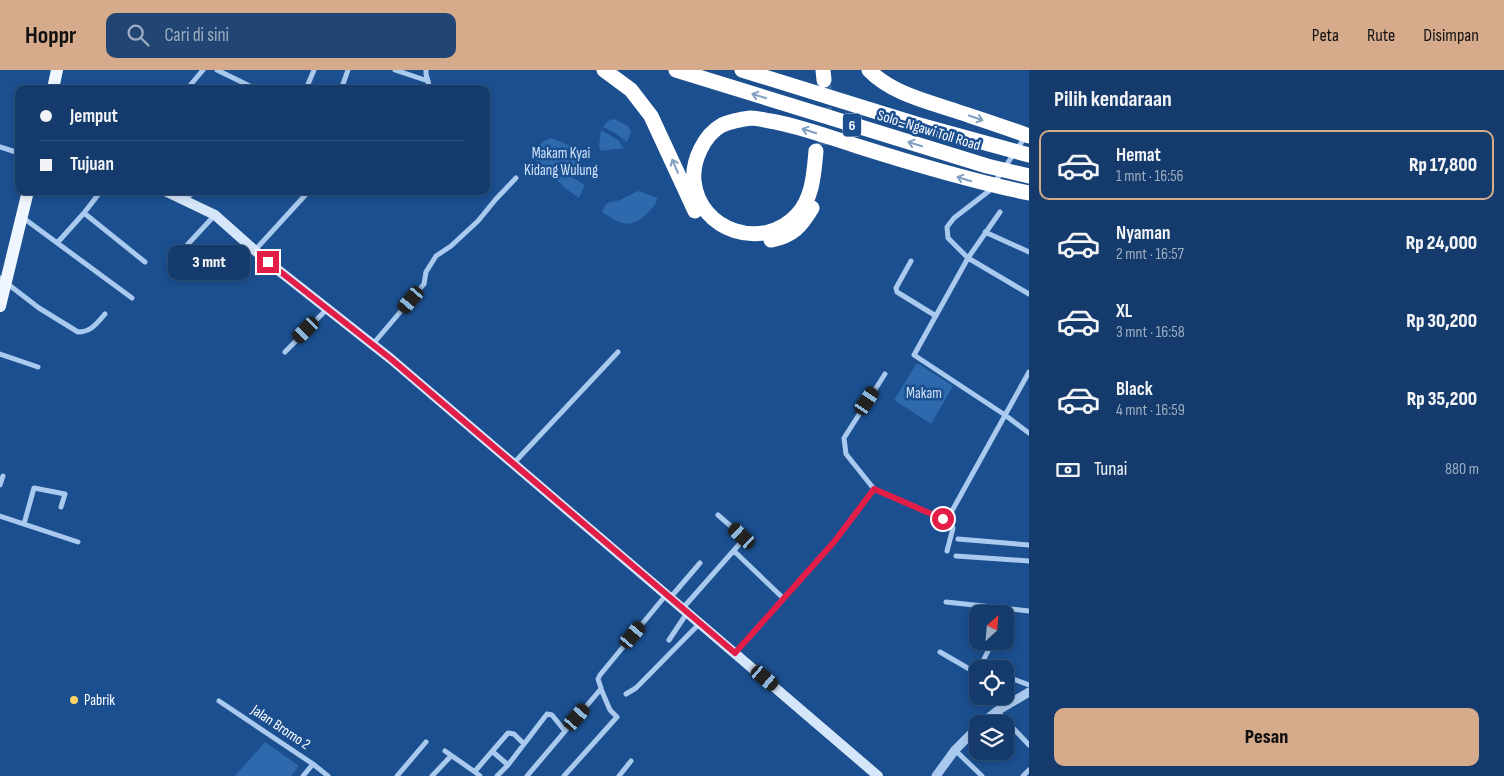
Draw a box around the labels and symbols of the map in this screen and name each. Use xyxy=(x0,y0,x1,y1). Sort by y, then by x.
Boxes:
one-way arrow xyxy=(752,91,768,101)
street label: Solo–Ngawi Toll Road xyxy=(875,106,983,155)
road number: 6 xyxy=(843,114,861,136)
one-way arrow xyxy=(968,114,984,123)
one-way arrow xyxy=(801,125,817,135)
one-way arrow xyxy=(907,138,923,148)
park label: Makam Kyai Kidang Wulung xyxy=(524,144,598,180)
one-way arrow xyxy=(669,159,679,174)
one-way arrow xyxy=(957,173,973,183)
callout: 3 mnt xyxy=(168,244,250,280)
route end xyxy=(257,251,279,273)
car xyxy=(395,284,426,316)
car xyxy=(290,314,321,346)
car xyxy=(852,384,881,418)
park label: Makam xyxy=(906,384,942,403)
route start xyxy=(932,508,954,530)
car xyxy=(725,520,758,552)
north arrow xyxy=(969,605,1014,650)
car xyxy=(617,619,648,651)
car xyxy=(748,663,781,693)
place label: Pabrik xyxy=(84,691,115,710)
marker: Pabrik xyxy=(68,694,80,706)
street label: Jalan Bromo 2 xyxy=(247,700,314,754)
car xyxy=(561,701,592,733)

